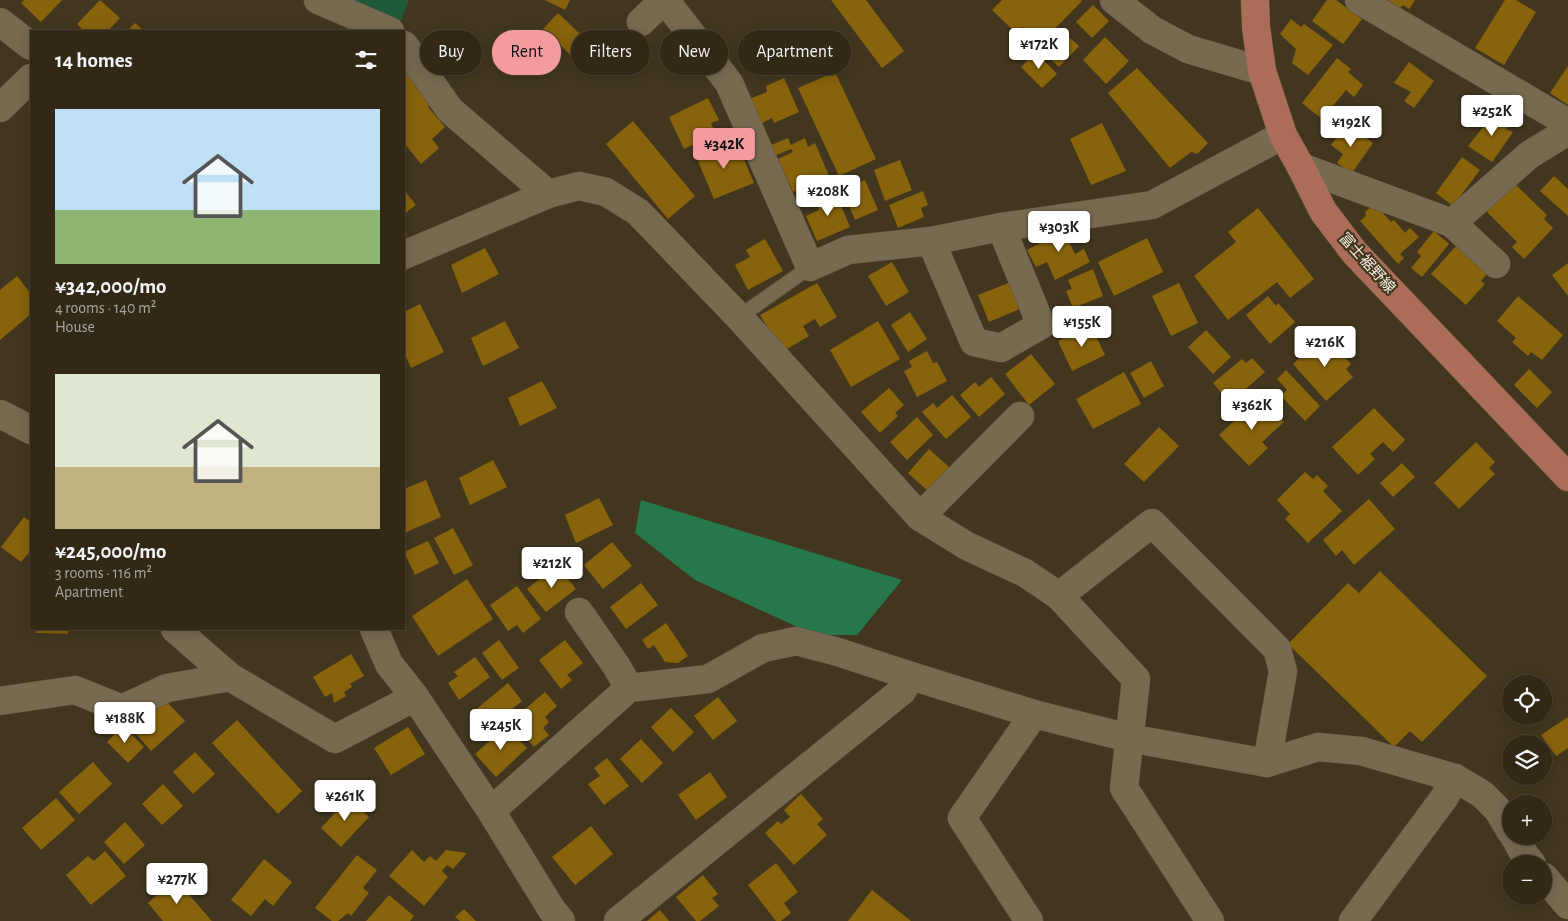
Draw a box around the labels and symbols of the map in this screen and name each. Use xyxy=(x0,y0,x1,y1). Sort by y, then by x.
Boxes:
pin: ¥172K xyxy=(1004,28,1074,70)
pin: ¥252K xyxy=(1457,94,1527,137)
pin: ¥192K xyxy=(1316,106,1386,148)
pin: ¥342K xyxy=(689,128,759,170)
pin: ¥208K xyxy=(793,174,863,217)
pin: ¥303K xyxy=(1024,210,1094,253)
street label: 富士裾野線 xyxy=(1336,229,1398,296)
pin: ¥155K xyxy=(1047,306,1117,348)
pin: ¥216K xyxy=(1290,326,1360,368)
pin: ¥362K xyxy=(1217,388,1287,431)
pin: ¥212K xyxy=(517,546,587,589)
pin: ¥188K xyxy=(90,702,160,744)
pin: ¥245K xyxy=(466,708,536,751)
pin: ¥261K xyxy=(310,780,380,822)
pin: ¥277K xyxy=(142,862,212,905)

